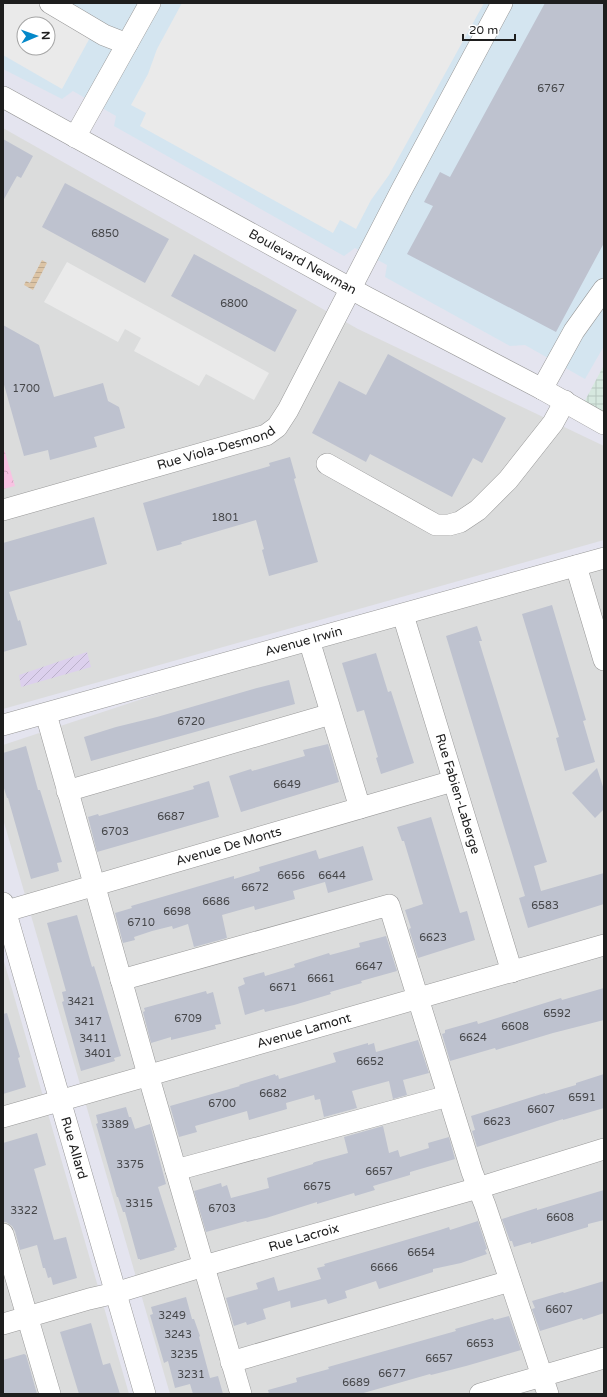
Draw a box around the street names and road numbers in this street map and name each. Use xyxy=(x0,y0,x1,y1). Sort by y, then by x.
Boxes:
street label: Boulevard Newman xyxy=(246,226,359,298)
street label: Rue Viola-Desmond xyxy=(155,423,279,474)
street label: Avenue Irwin xyxy=(263,623,344,660)
street label: Rue Fabien-Laberge xyxy=(432,732,484,856)
street label: Avenue De Monts xyxy=(174,823,283,869)
street label: Avenue Lamont xyxy=(255,1010,353,1052)
street label: Rue Allard xyxy=(57,1115,90,1181)
street label: Rue Lacroix xyxy=(267,1220,341,1255)

